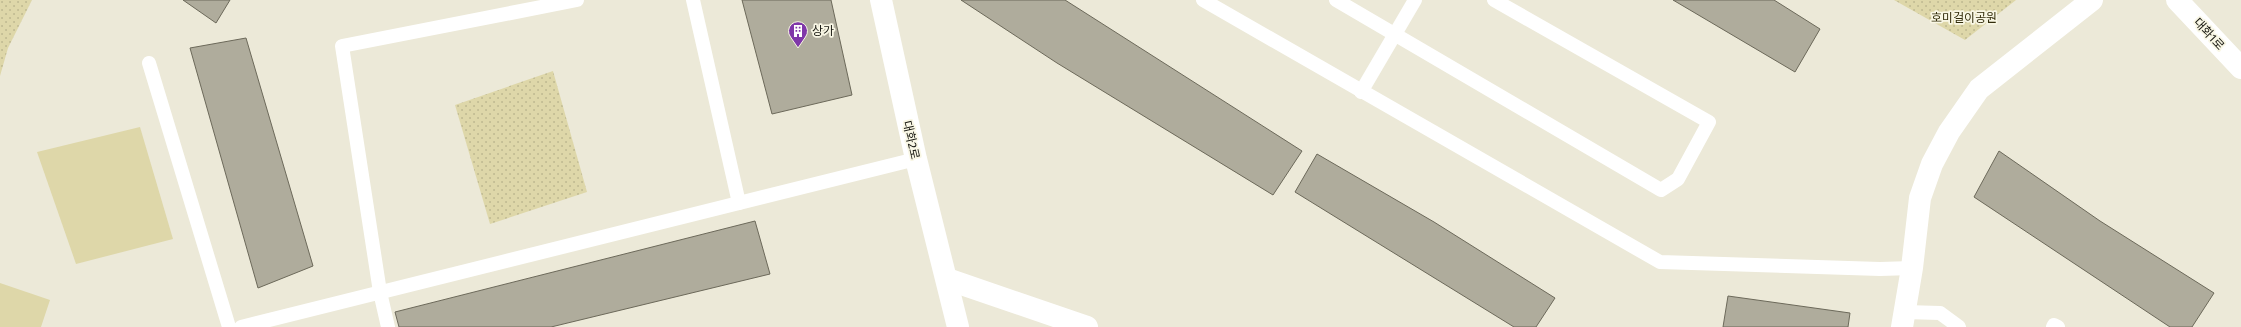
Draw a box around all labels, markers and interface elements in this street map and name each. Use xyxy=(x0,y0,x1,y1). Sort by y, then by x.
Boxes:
park label: 호미걸이공원 xyxy=(1931,11,1997,25)
street label: 대화1로 xyxy=(2191,15,2227,53)
building icon: 상가 xyxy=(787,20,809,48)
place label: 상가 xyxy=(812,24,834,38)
street label: 대화2로 xyxy=(900,119,922,161)

